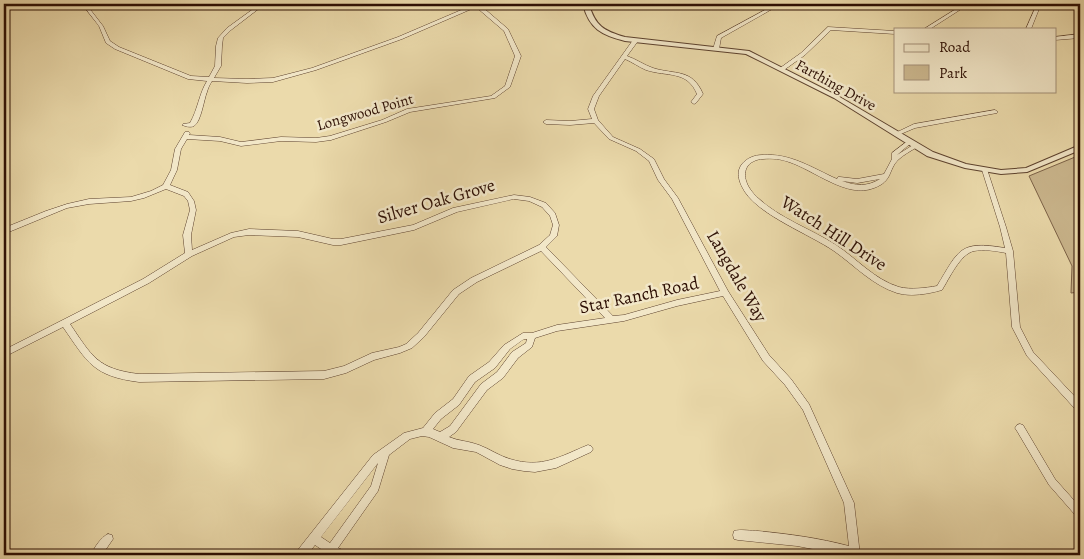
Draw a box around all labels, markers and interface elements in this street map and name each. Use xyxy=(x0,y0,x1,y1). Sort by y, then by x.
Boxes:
legend xyxy=(894,28,1056,92)
text: Road xyxy=(939,37,971,57)
street label: Farthing Drive xyxy=(792,55,880,116)
text: Park xyxy=(939,63,968,83)
street label: Longwood Point xyxy=(314,89,416,135)
street label: Silver Oak Grove xyxy=(374,173,498,229)
street label: Watch Hill Drive xyxy=(776,189,892,276)
street label: Langdale Way xyxy=(701,226,773,327)
street label: Star Ranch Road xyxy=(577,271,701,319)

